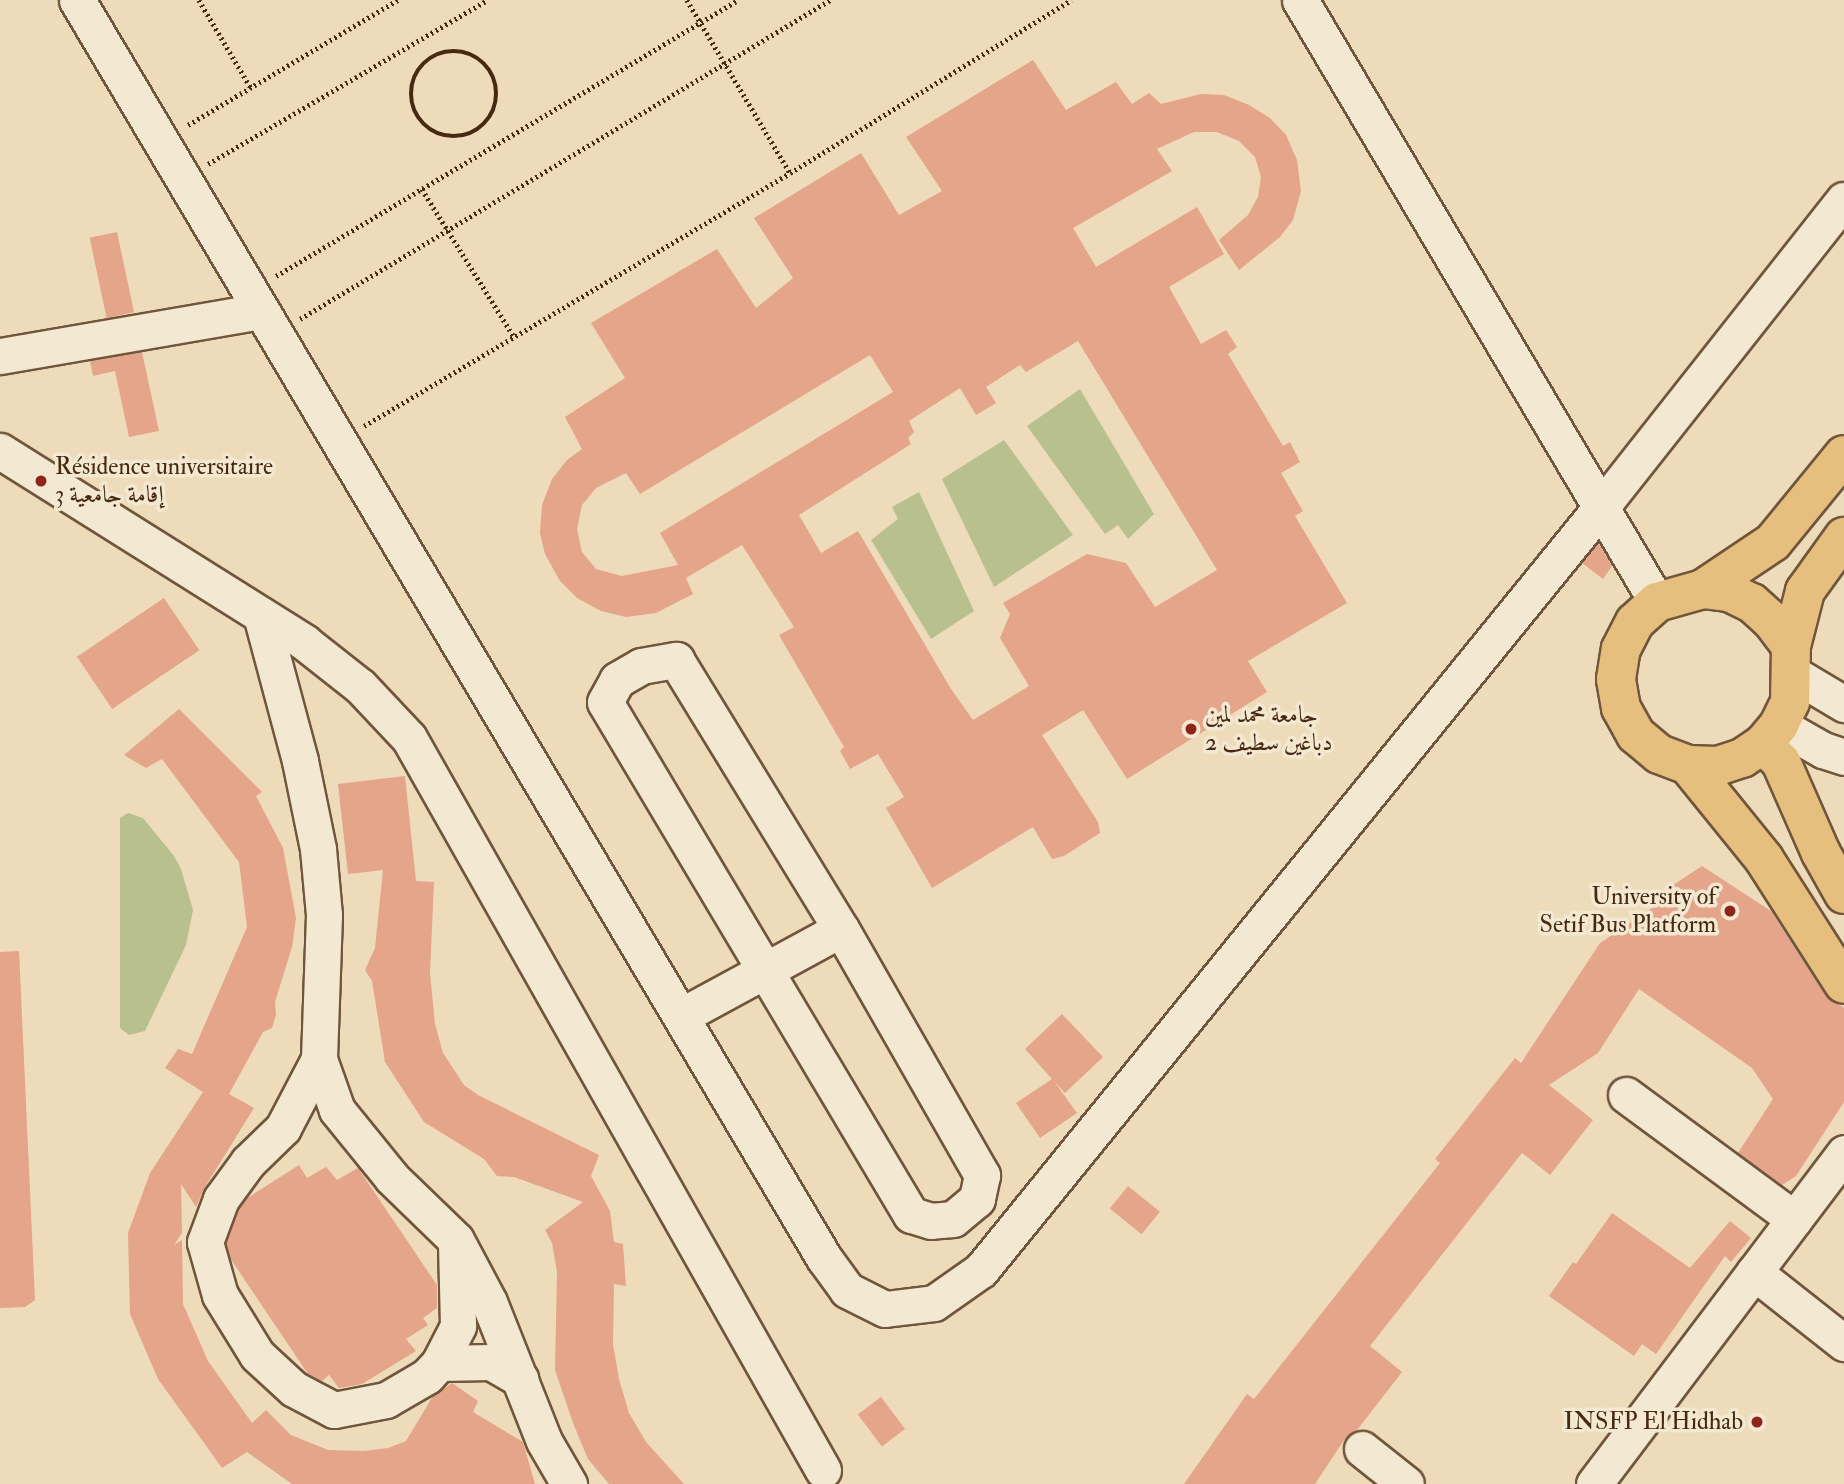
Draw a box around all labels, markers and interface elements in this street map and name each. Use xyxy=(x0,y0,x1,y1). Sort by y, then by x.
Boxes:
place label: Résidence universitaire إقامة جامعية 3 xyxy=(55,453,273,509)
marker: Résidence universitaire إقامة جامعية 3 xyxy=(33,473,49,489)
place label: جامعة محمد لمين دباغين سطيف 2 xyxy=(1205,701,1333,757)
marker: جامعة محمد لمين دباغين سطيف 2 xyxy=(1183,721,1199,737)
place label: University of Setif Bus Platform xyxy=(1540,883,1716,939)
marker: University of Setif Bus Platform xyxy=(1722,903,1738,919)
place label: INSFP El Hidhab xyxy=(1564,1408,1743,1436)
marker: INSFP El Hidhab xyxy=(1749,1414,1765,1430)

